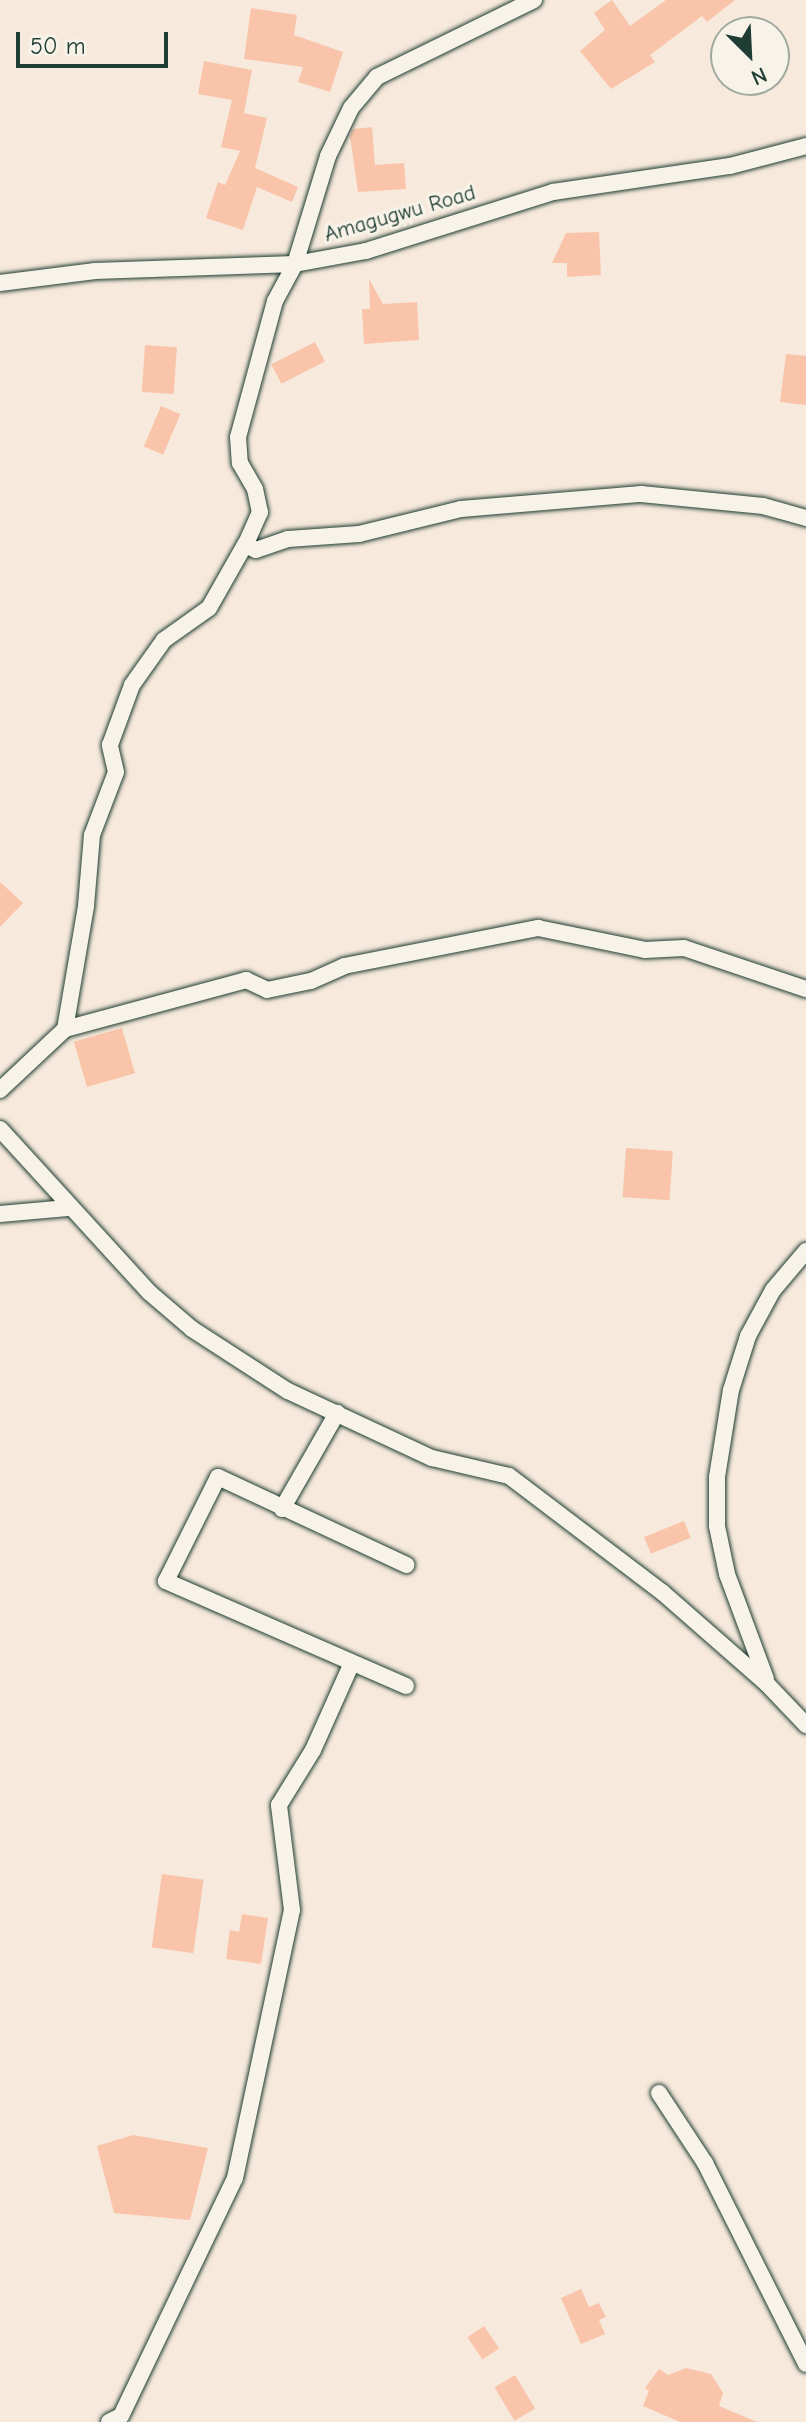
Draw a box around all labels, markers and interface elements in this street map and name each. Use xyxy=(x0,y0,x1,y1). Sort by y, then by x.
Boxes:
scale bar xyxy=(20,16,172,66)
north arrow xyxy=(710,16,790,96)
text: 50 m xyxy=(30,32,86,60)
text: N xyxy=(747,61,771,91)
street label: Amagugwu Road xyxy=(321,180,479,248)

